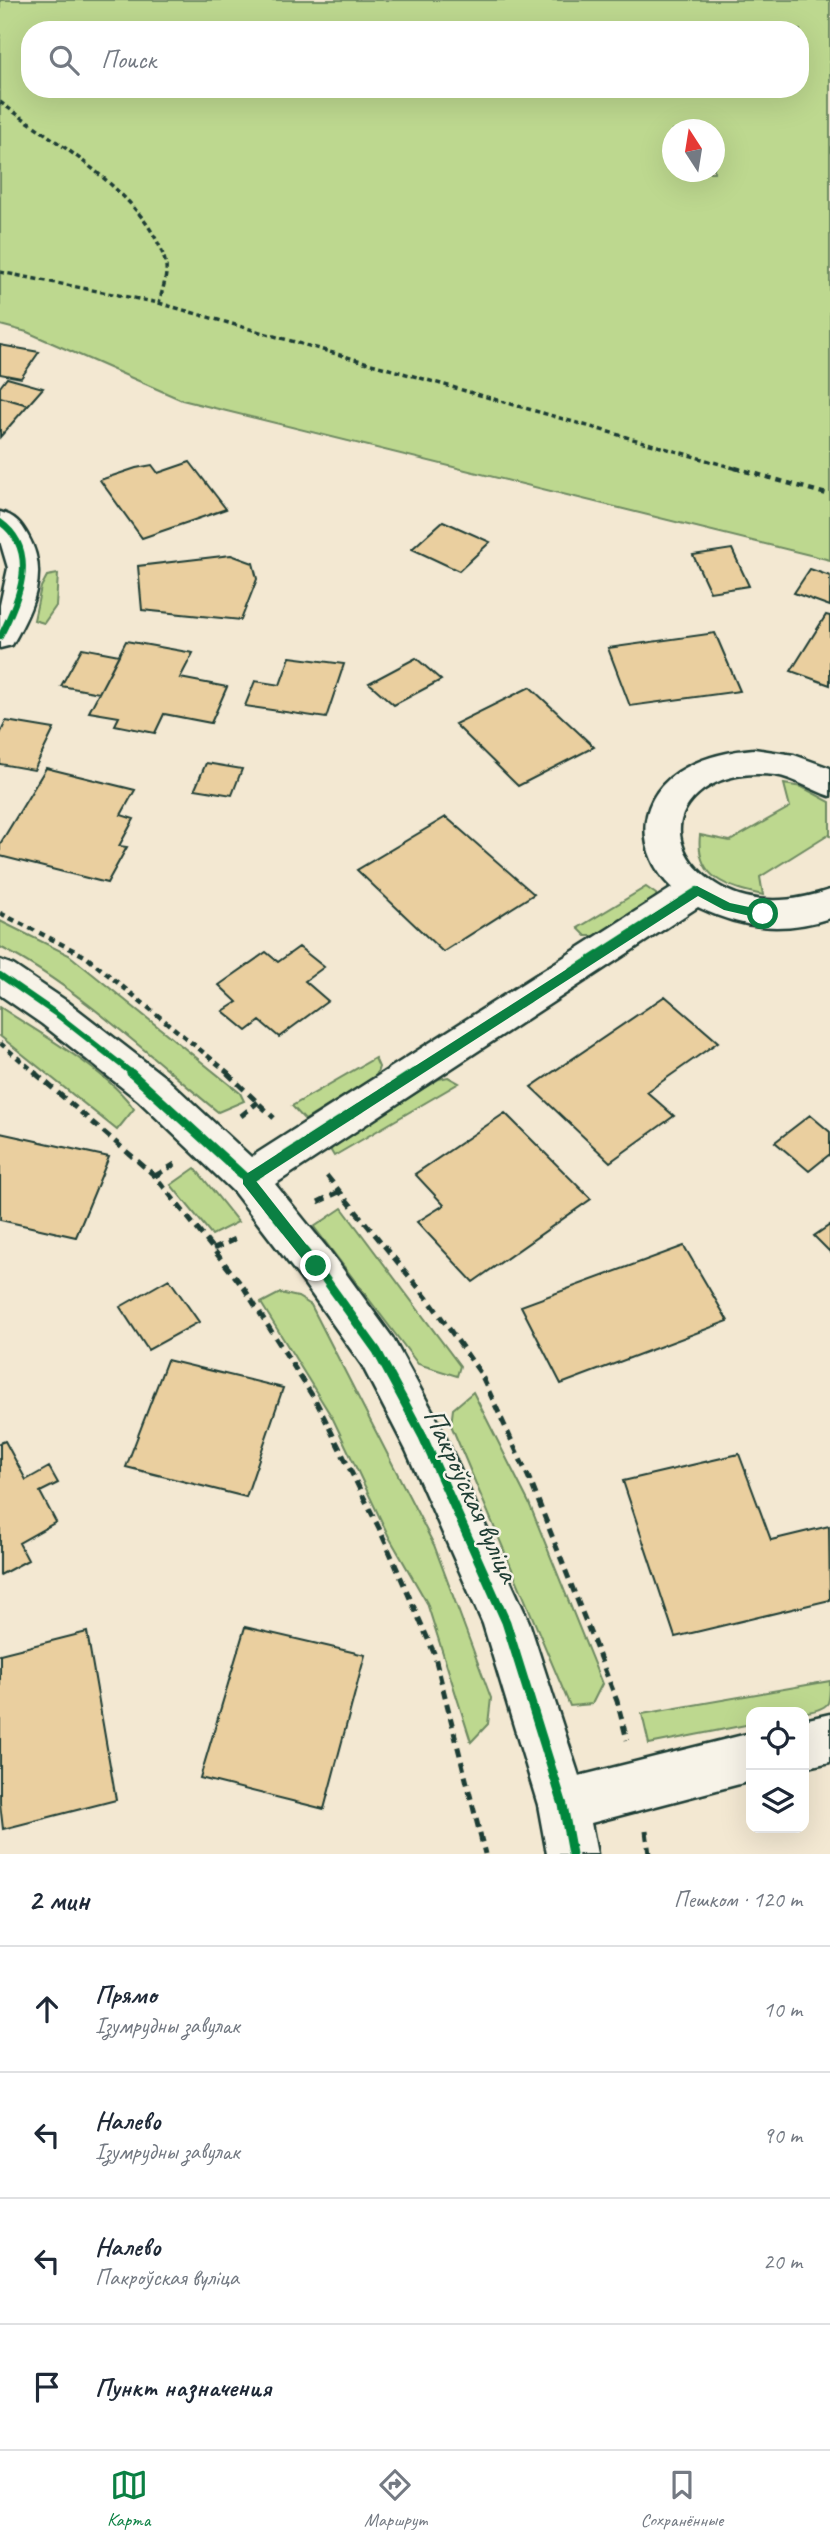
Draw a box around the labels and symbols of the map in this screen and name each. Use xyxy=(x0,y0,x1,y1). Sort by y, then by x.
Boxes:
north arrow xyxy=(662,119,725,182)
route start xyxy=(747,898,778,929)
route end xyxy=(300,1250,331,1281)
street label: Пакроўская вуліца xyxy=(415,1402,530,1590)

